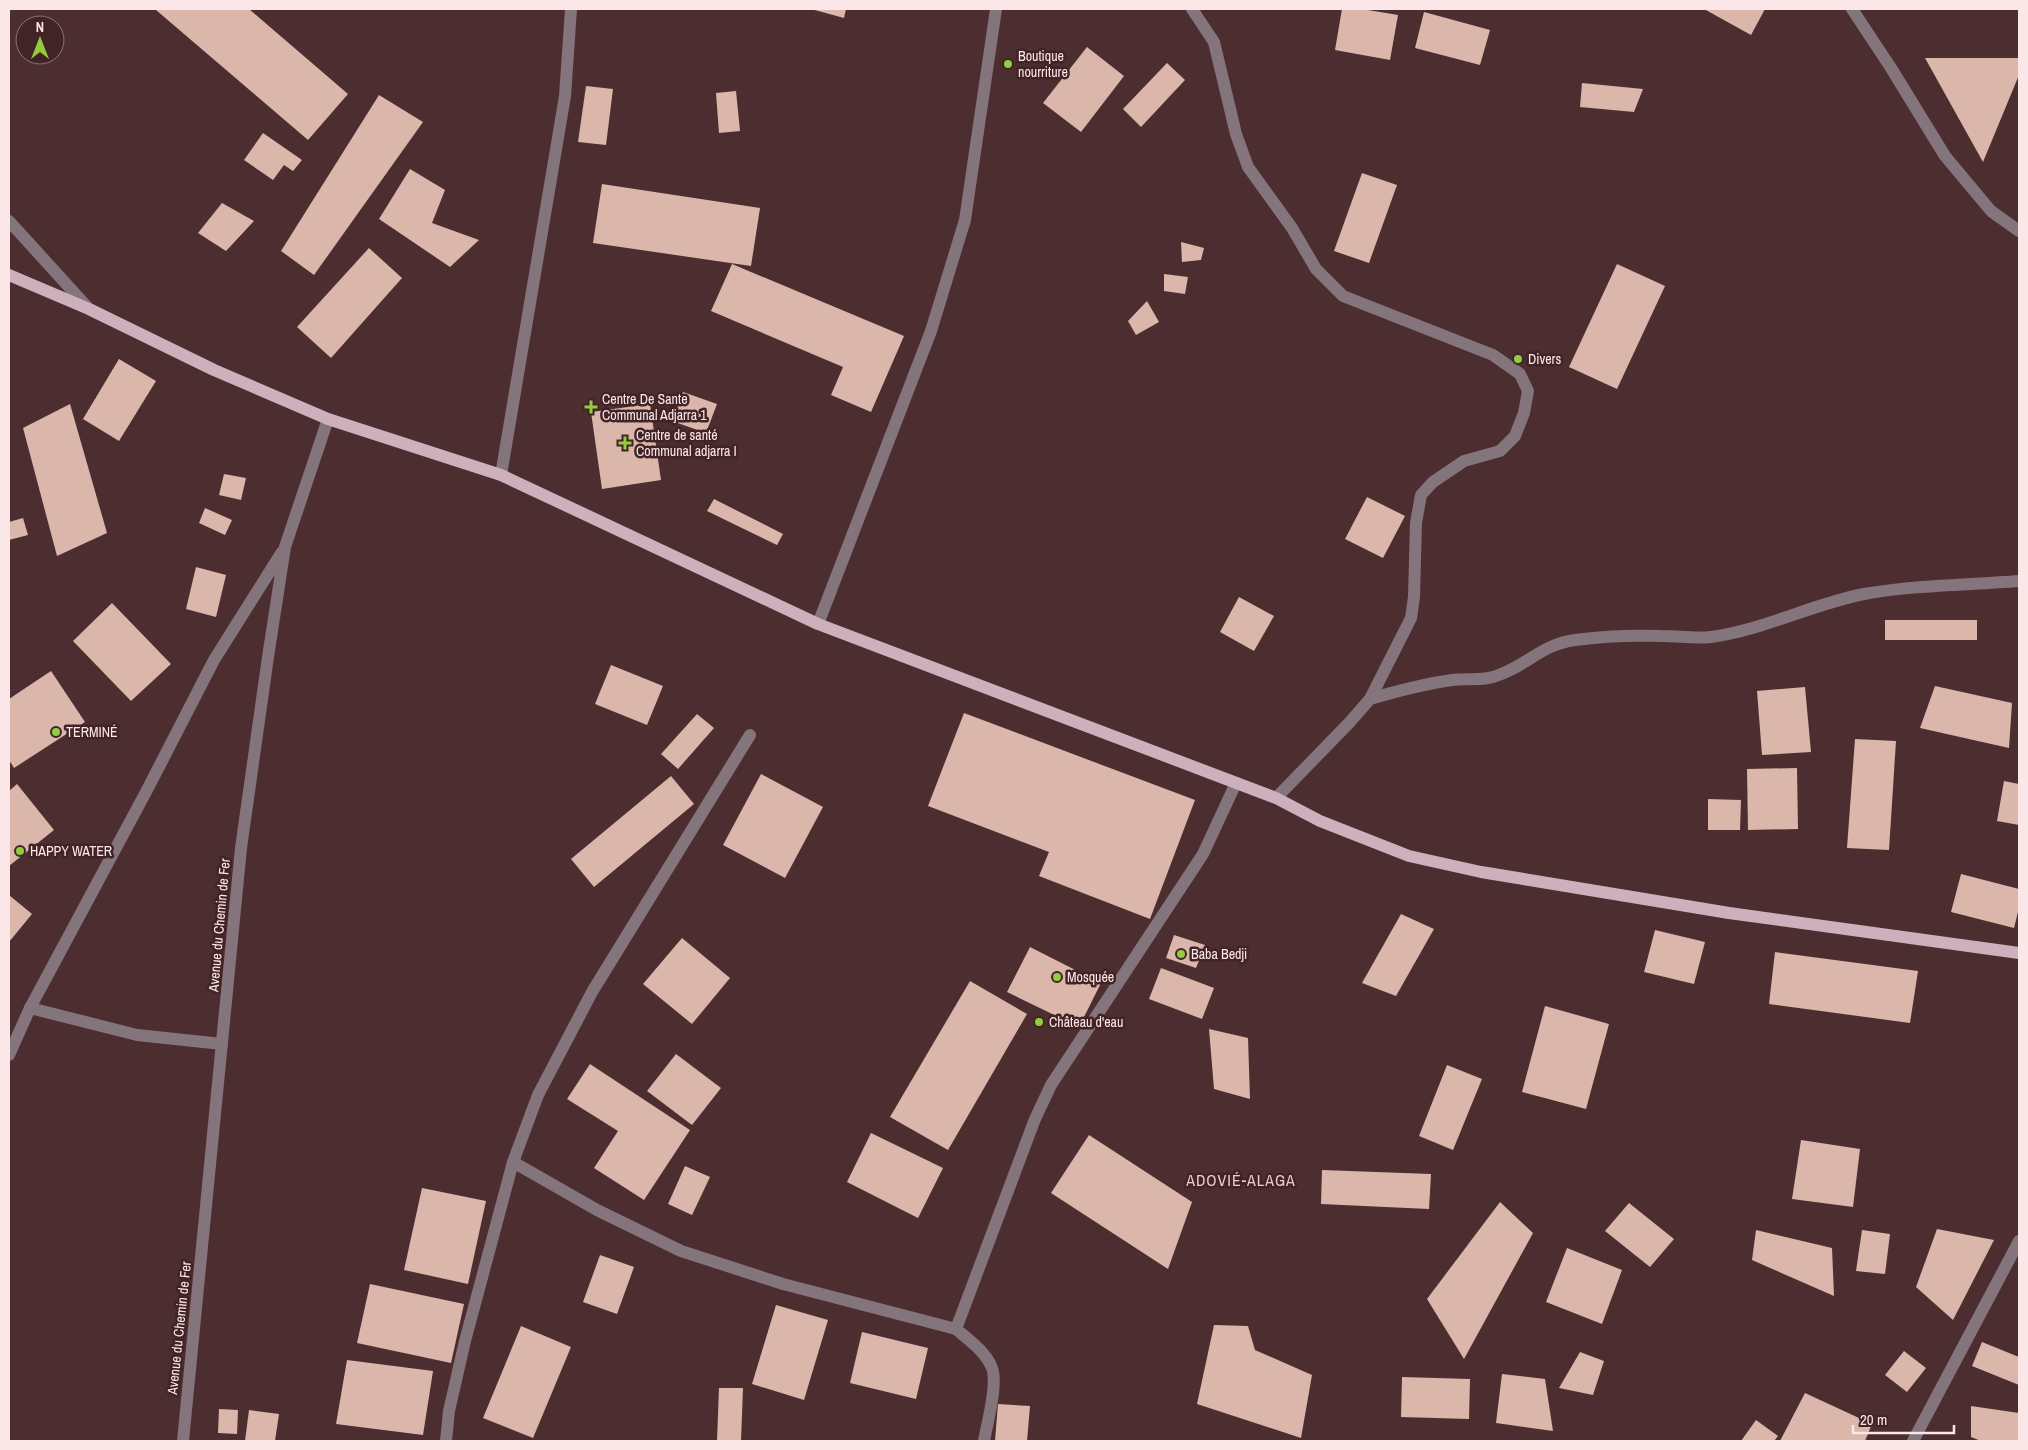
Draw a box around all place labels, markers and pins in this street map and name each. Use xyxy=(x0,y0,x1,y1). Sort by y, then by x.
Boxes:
place label: Boutique nourriture xyxy=(1018,47,1068,81)
marker: Boutique nourriture xyxy=(1002,58,1014,70)
place label: Divers xyxy=(1528,350,1561,368)
marker: Divers xyxy=(1512,353,1524,365)
place label: Centre De Sante Communal Adjarra 1 xyxy=(602,390,707,424)
marker: Centre De Sante Communal Adjarra 1 xyxy=(584,400,598,414)
place label: Centre de santé Communal adjarra I xyxy=(636,426,737,460)
marker: Centre de santé Communal adjarra I xyxy=(618,436,632,450)
place label: TERMINÉ xyxy=(66,723,118,741)
marker: TERMINÉ xyxy=(50,726,62,738)
place label: HAPPY WATER xyxy=(30,842,112,860)
marker: HAPPY WATER xyxy=(14,845,26,857)
place label: Baba Bedji xyxy=(1191,945,1247,963)
marker: Baba Bedji xyxy=(1175,948,1187,960)
place label: Mosquée xyxy=(1067,968,1114,986)
marker: Mosquée xyxy=(1051,971,1063,983)
place label: Château d'eau xyxy=(1049,1013,1123,1031)
marker: Château d'eau xyxy=(1033,1016,1045,1028)

